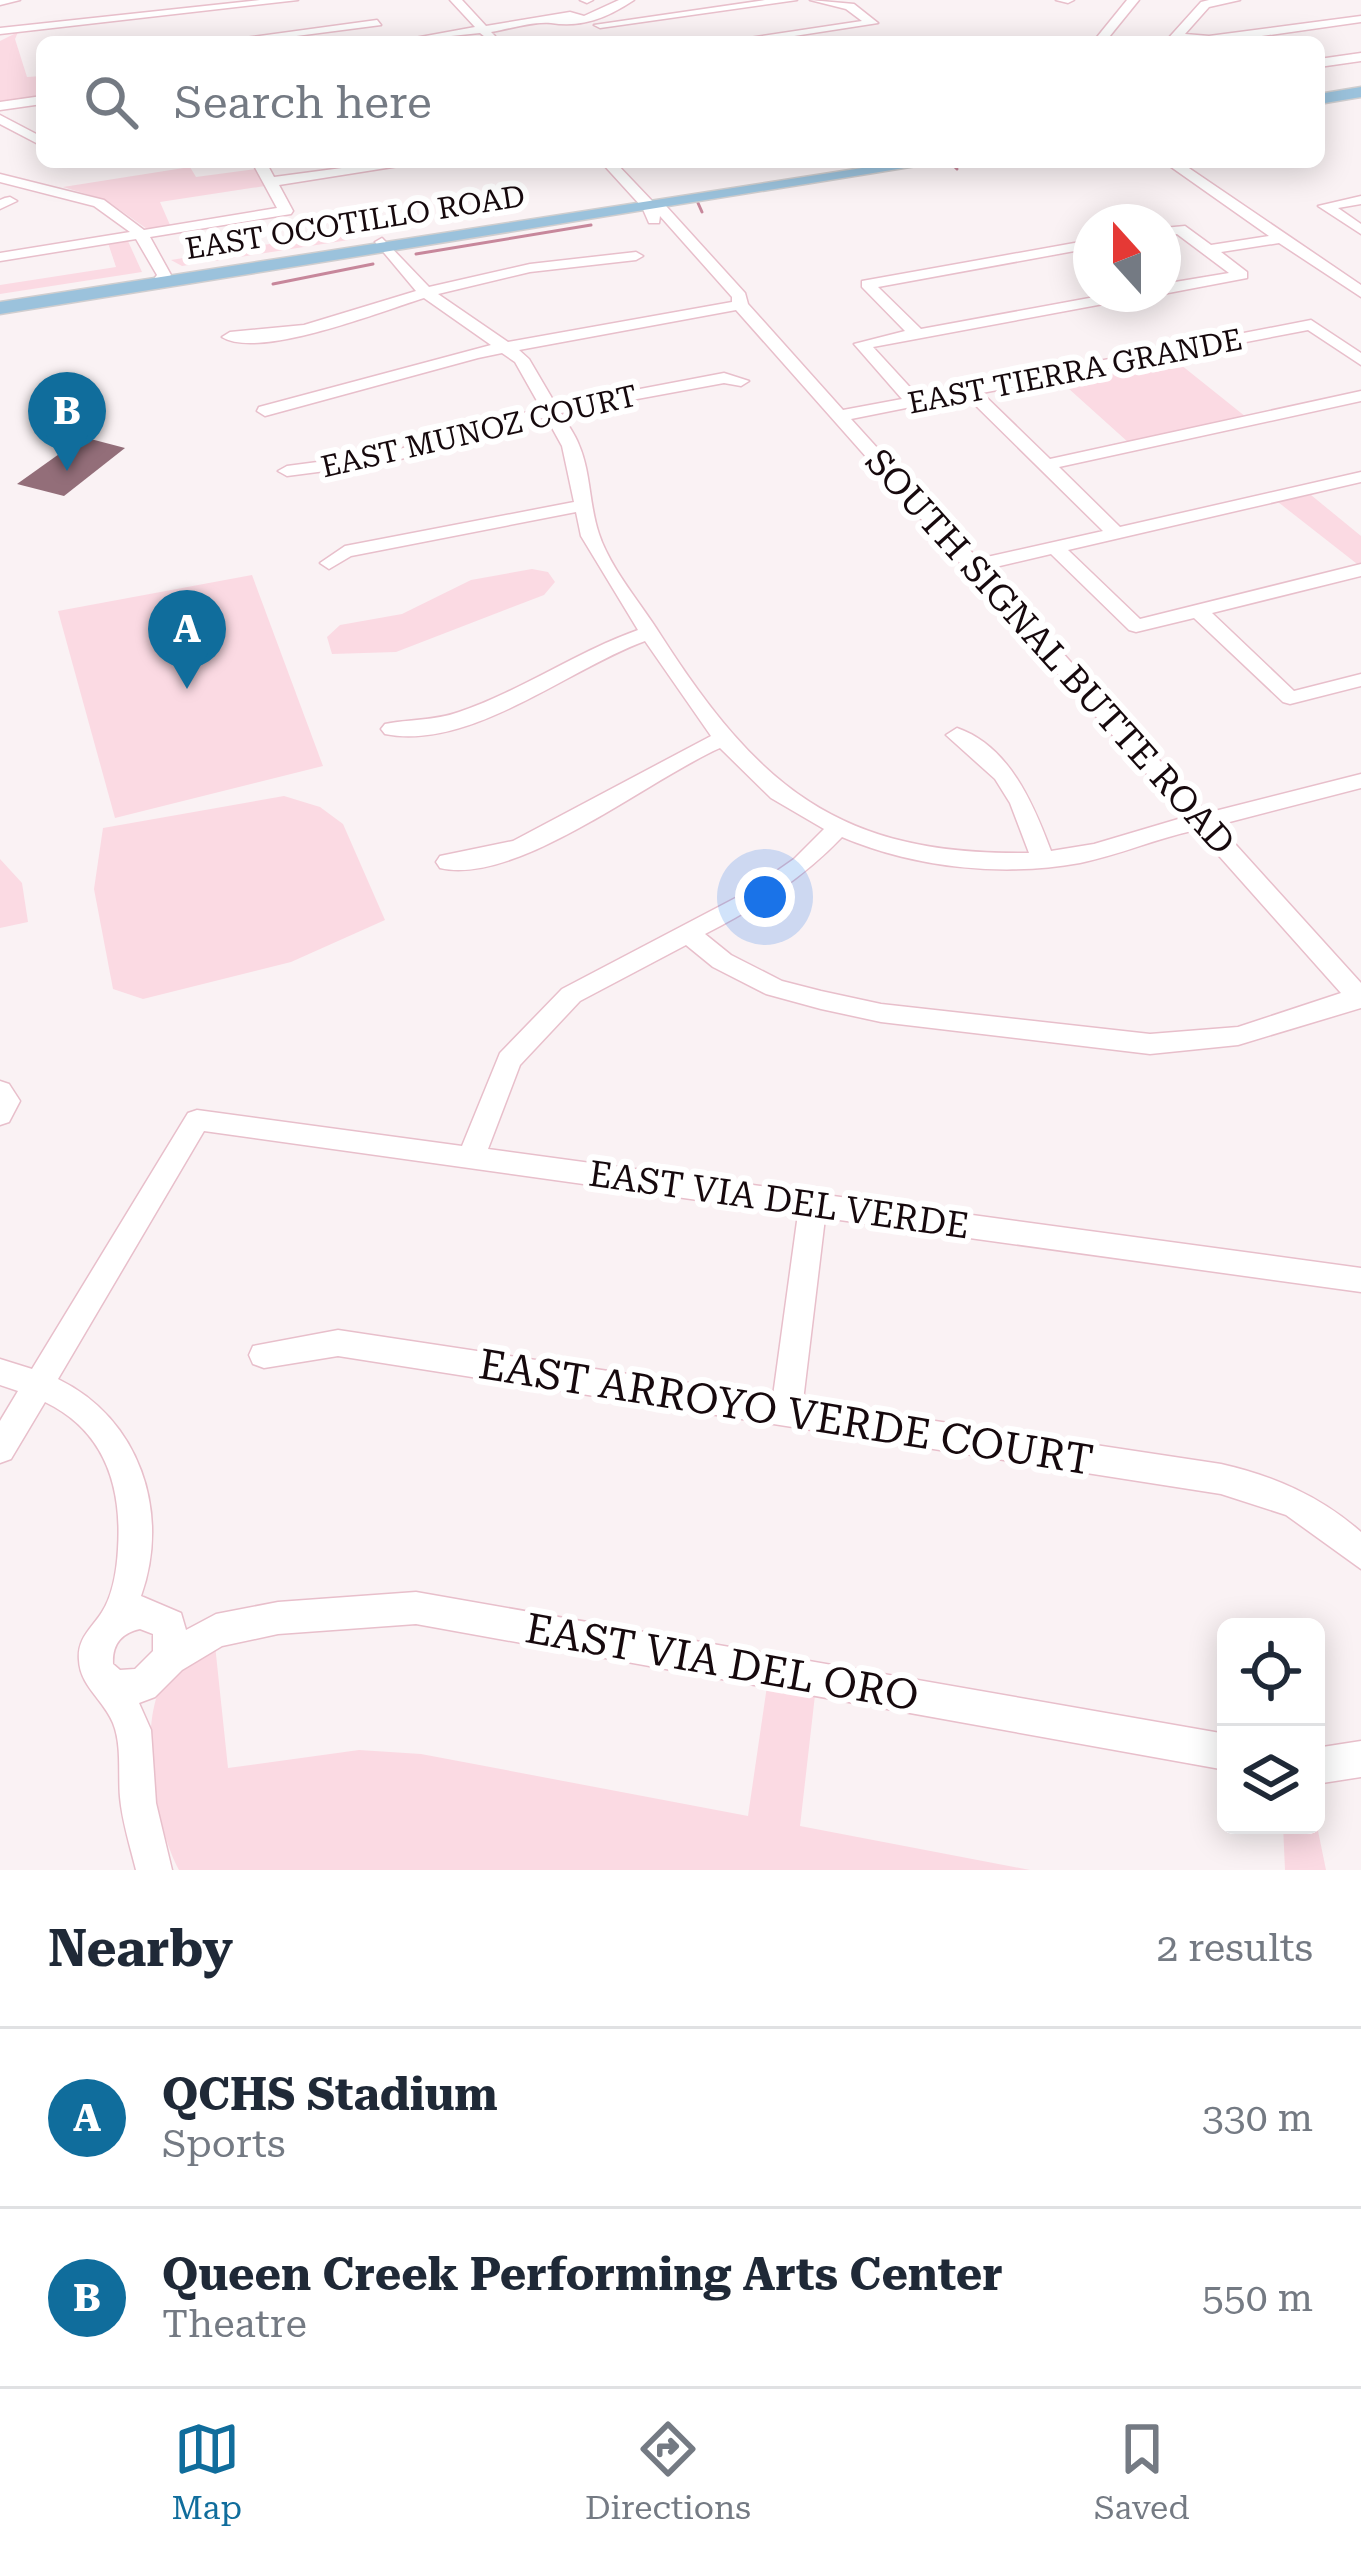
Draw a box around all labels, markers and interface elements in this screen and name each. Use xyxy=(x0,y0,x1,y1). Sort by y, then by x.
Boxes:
search box xyxy=(36,36,1325,168)
icon: search xyxy=(78,69,144,135)
text: Search here xyxy=(174,76,432,129)
street label: EAST OCOTILLO ROAD xyxy=(183,178,527,266)
north arrow xyxy=(1073,204,1181,312)
street label: EAST TIERRA GRANDE xyxy=(905,321,1245,421)
pin: B xyxy=(28,372,106,471)
street label: EAST MUNOZ COURT xyxy=(318,378,640,484)
street label: SOUTH SIGNAL BUTTE ROAD xyxy=(857,441,1243,863)
pin: A xyxy=(148,590,226,689)
your location xyxy=(735,867,795,927)
street label: EAST VIA DEL VERDE xyxy=(586,1153,972,1247)
street label: EAST ARROYO VERDE COURT xyxy=(475,1339,1097,1485)
street label: EAST VIA DEL ORO xyxy=(522,1603,922,1721)
map controls xyxy=(1217,1618,1325,1834)
button: locate xyxy=(1217,1618,1325,1726)
button: layers xyxy=(1217,1726,1325,1834)
text: Nearby xyxy=(48,1919,233,1978)
text: 2 results xyxy=(1156,1925,1313,1971)
text: QCHS Stadium xyxy=(162,2068,498,2121)
text: A xyxy=(73,2095,101,2141)
text: 330 m xyxy=(1202,2095,1313,2141)
text: Sports xyxy=(162,2121,285,2167)
text: Queen Creek Performing Arts Center xyxy=(162,2248,1003,2301)
text: B xyxy=(73,2275,101,2321)
text: 550 m xyxy=(1202,2275,1313,2321)
text: Theatre xyxy=(162,2301,307,2347)
tab: Map xyxy=(171,2416,242,2527)
tab: Directions xyxy=(585,2416,751,2527)
tab: Saved xyxy=(1094,2416,1190,2527)

